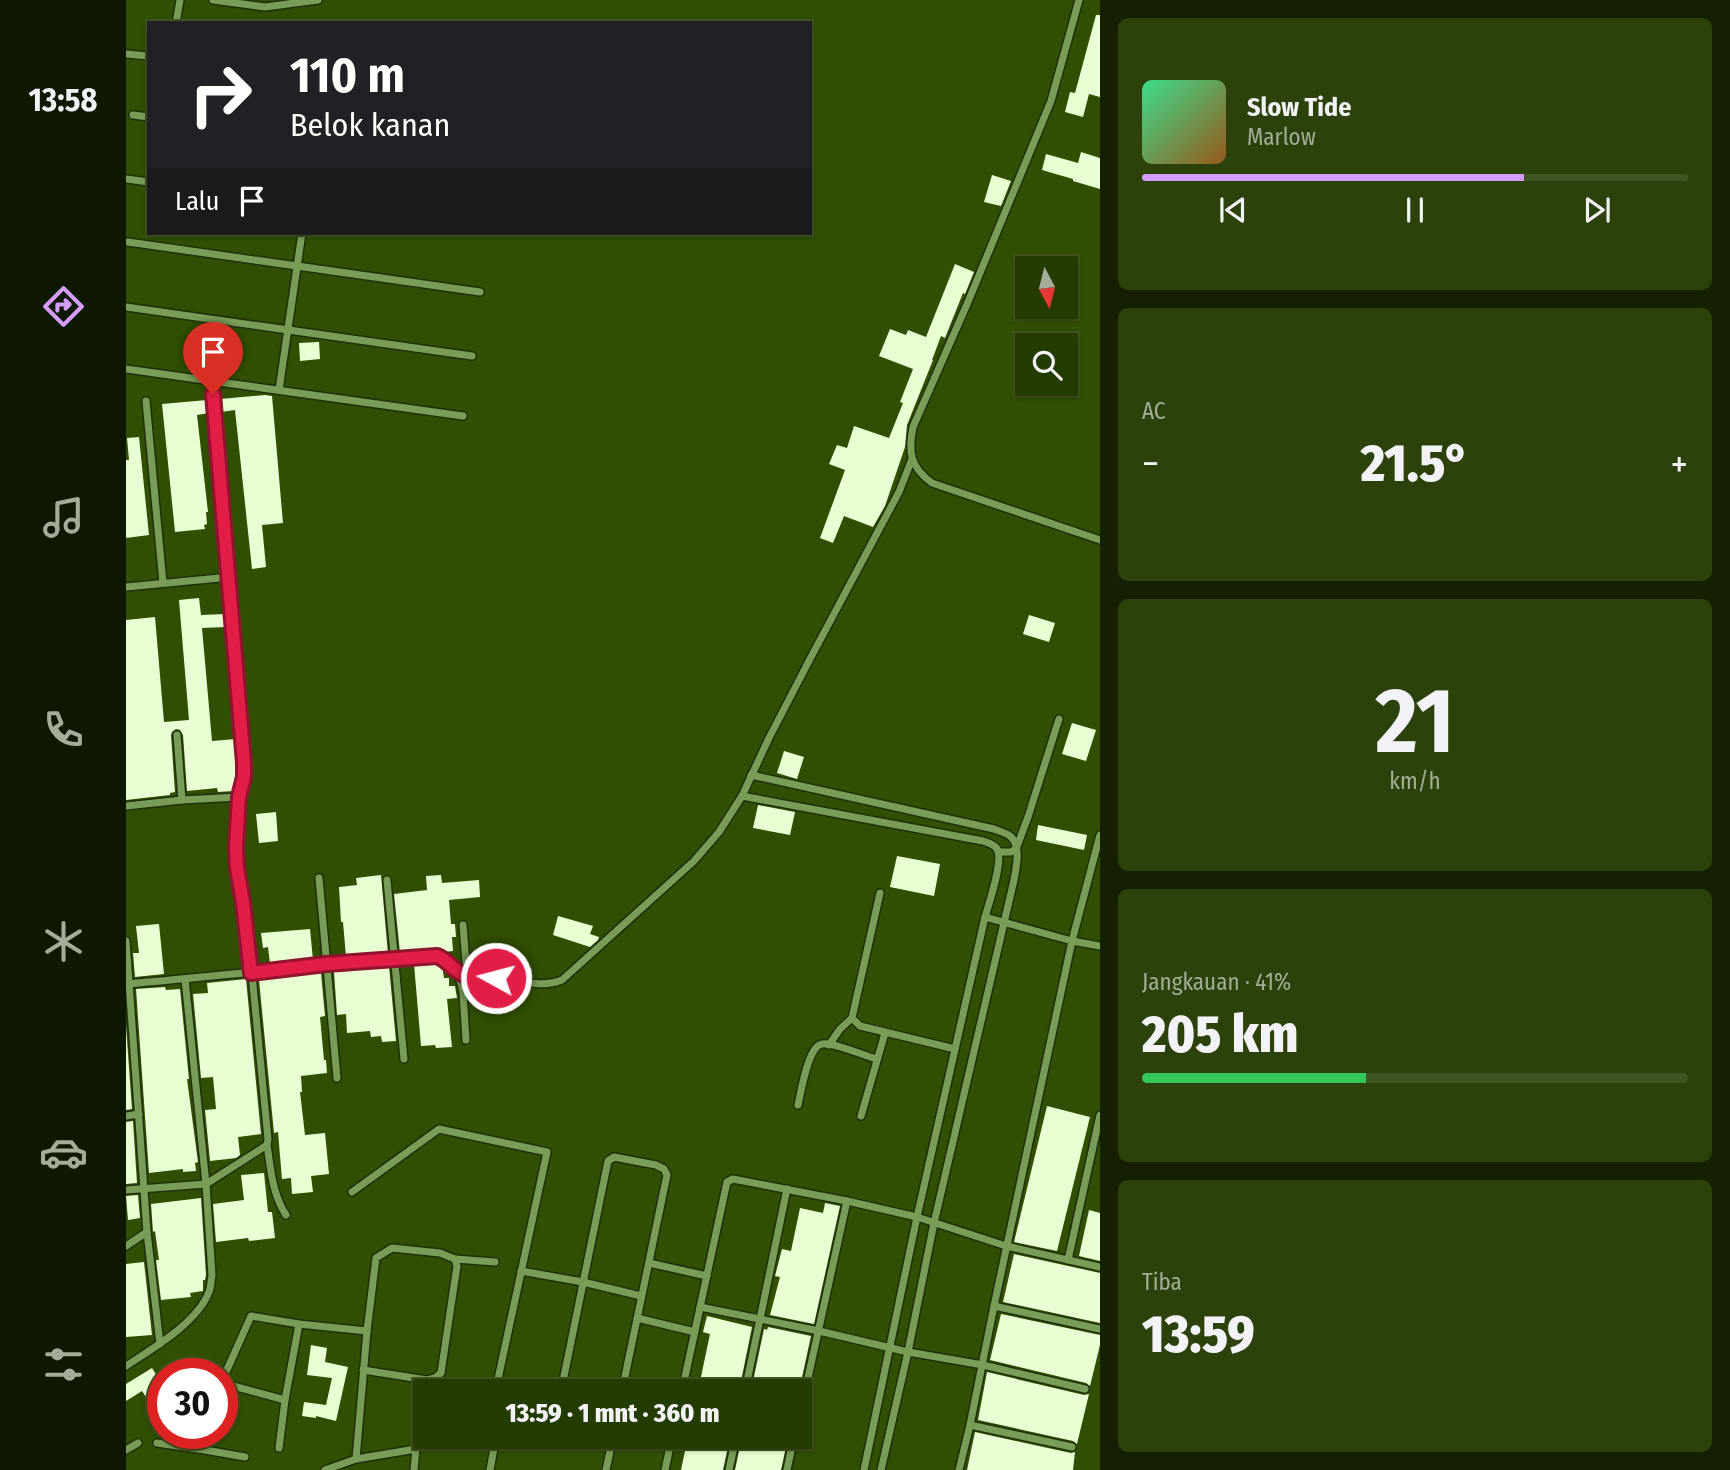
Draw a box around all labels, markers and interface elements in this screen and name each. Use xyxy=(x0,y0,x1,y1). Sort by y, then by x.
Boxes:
text: 110 m xyxy=(290,46,405,105)
icon: right xyxy=(175,49,266,140)
text: 13:58 xyxy=(29,81,97,119)
text: Slow Tide xyxy=(1247,92,1351,123)
text: Belok kanan xyxy=(290,106,450,144)
text: Marlow xyxy=(1247,123,1316,151)
icon: arrive xyxy=(233,182,271,220)
text: Lalu xyxy=(175,186,219,217)
icon: previous xyxy=(1214,191,1252,229)
icon: pause xyxy=(1396,191,1434,229)
icon: next xyxy=(1578,191,1616,229)
north arrow xyxy=(1015,256,1078,318)
map controls xyxy=(1015,256,1078,396)
icon: directions xyxy=(39,282,88,331)
pin xyxy=(183,322,243,394)
icon: arrive xyxy=(194,333,232,371)
button: search xyxy=(1015,333,1078,396)
text: AC xyxy=(1142,397,1166,425)
text: 21.5° xyxy=(1361,432,1469,495)
text: − xyxy=(1142,441,1159,487)
text: + xyxy=(1671,441,1688,487)
icon: music xyxy=(39,493,88,542)
text: 21 xyxy=(1375,667,1455,776)
icon: phone xyxy=(39,705,88,754)
text: km/h xyxy=(1389,767,1441,795)
icon: climate xyxy=(39,917,88,966)
position arrow xyxy=(459,941,533,1015)
text: Jangkauan · 41% xyxy=(1142,968,1291,996)
text: 205 km xyxy=(1142,1003,1298,1066)
icon: car xyxy=(39,1128,88,1177)
text: Tiba xyxy=(1142,1268,1182,1296)
text: 13:59 xyxy=(1142,1303,1255,1366)
icon: filters xyxy=(39,1340,88,1389)
speed limit sign: 30 xyxy=(147,1358,238,1449)
text: 13:59 · 1 mnt · 360 m xyxy=(505,1398,720,1429)

